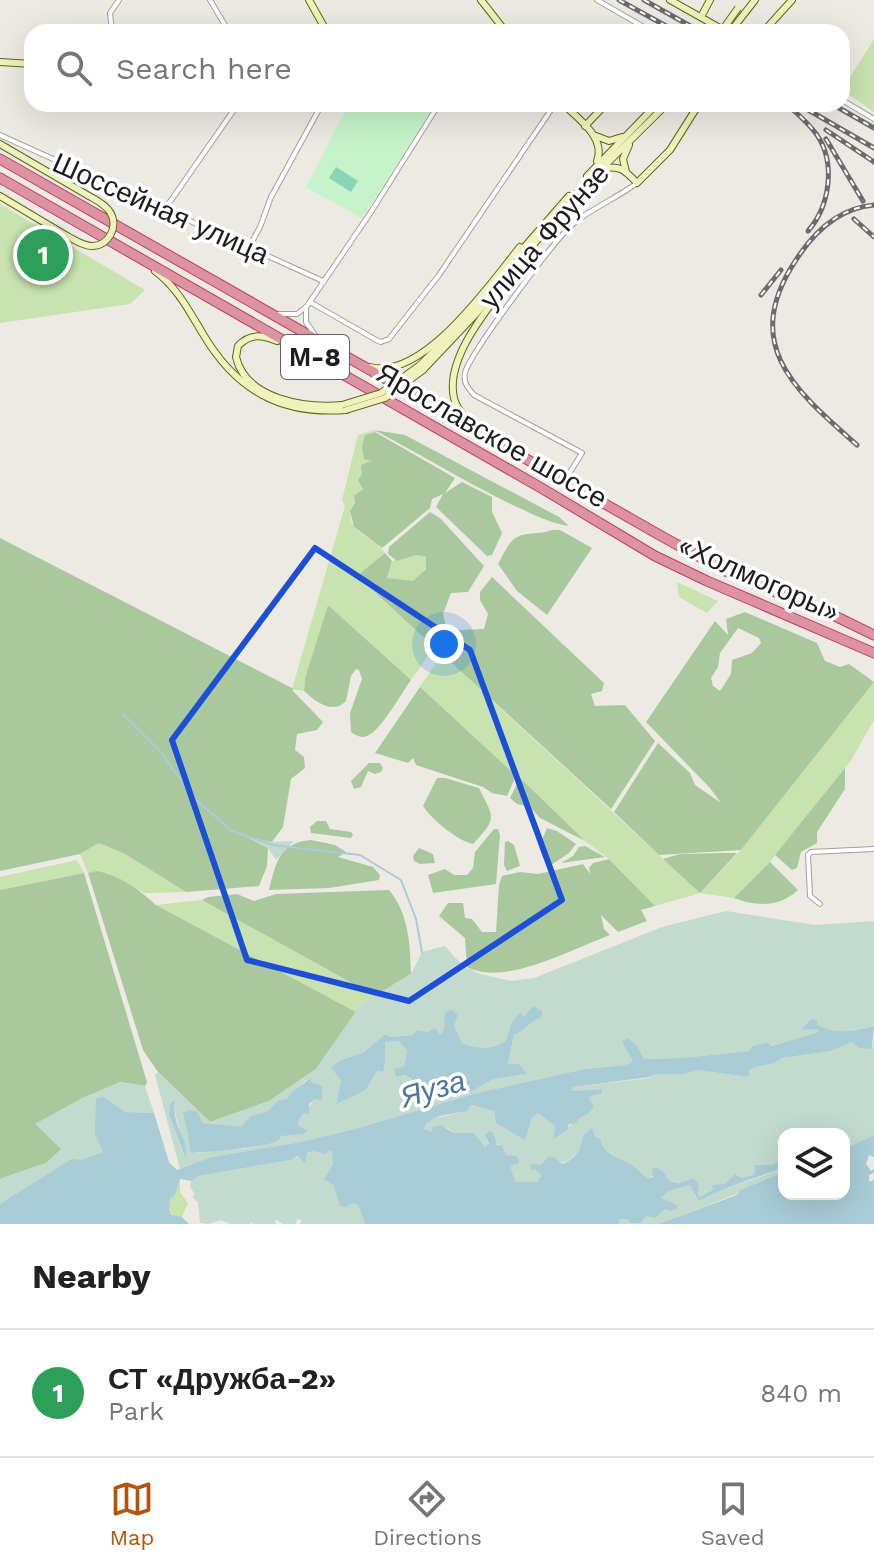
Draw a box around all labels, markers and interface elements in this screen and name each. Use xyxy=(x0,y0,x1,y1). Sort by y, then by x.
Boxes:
search box xyxy=(24,24,850,112)
icon: search xyxy=(52,46,96,90)
text: Search here xyxy=(116,51,292,86)
street label: Шоссейная улица xyxy=(48,146,274,271)
street label: улица Фрунзе xyxy=(473,157,616,315)
pin: 1 xyxy=(17,225,69,285)
road number: М-8 xyxy=(281,335,349,379)
street label: Ярославское шоссе xyxy=(371,356,613,515)
street label: «Холмогоры» xyxy=(673,528,845,629)
your location xyxy=(424,624,464,664)
water label: Яуза xyxy=(395,1063,469,1115)
map controls xyxy=(778,1128,850,1200)
button: layers xyxy=(778,1128,850,1200)
text: Nearby xyxy=(32,1256,151,1296)
text: СТ «Дружба-2» xyxy=(108,1361,336,1396)
text: 1 xyxy=(52,1378,64,1408)
text: 840 m xyxy=(760,1378,842,1408)
text: Park xyxy=(108,1396,164,1426)
tab: Map xyxy=(109,1477,154,1550)
tab: Directions xyxy=(373,1477,482,1550)
tab: Saved xyxy=(701,1477,765,1550)

